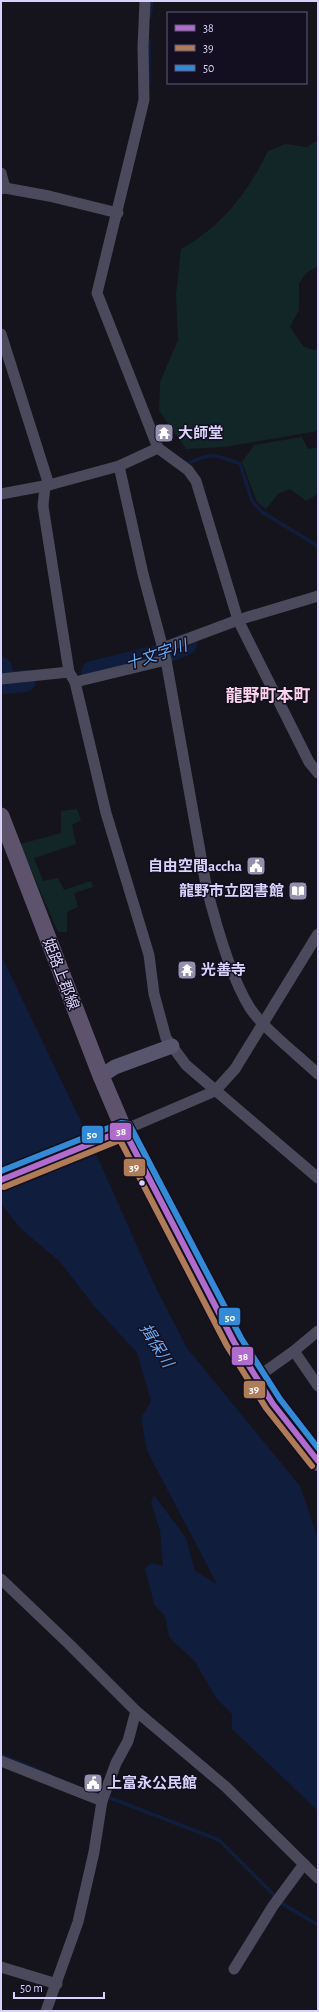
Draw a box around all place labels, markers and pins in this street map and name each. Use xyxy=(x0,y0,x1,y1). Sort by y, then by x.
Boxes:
temple icon: 大師堂 xyxy=(153,422,175,444)
place label: 大師堂 xyxy=(178,425,223,441)
public building icon: 自由空間accha xyxy=(245,855,267,877)
place label: 自由空間accha xyxy=(148,858,242,874)
library icon: 龍野市立図書館 xyxy=(287,880,309,902)
place label: 龍野市立図書館 xyxy=(179,883,284,899)
temple icon: 光善寺 xyxy=(176,959,198,981)
place label: 光善寺 xyxy=(201,962,246,978)
unlabelled marker xyxy=(137,1178,147,1188)
public building icon: 上富永公民館 xyxy=(82,1772,104,1794)
place label: 上富永公民館 xyxy=(107,1775,197,1791)

